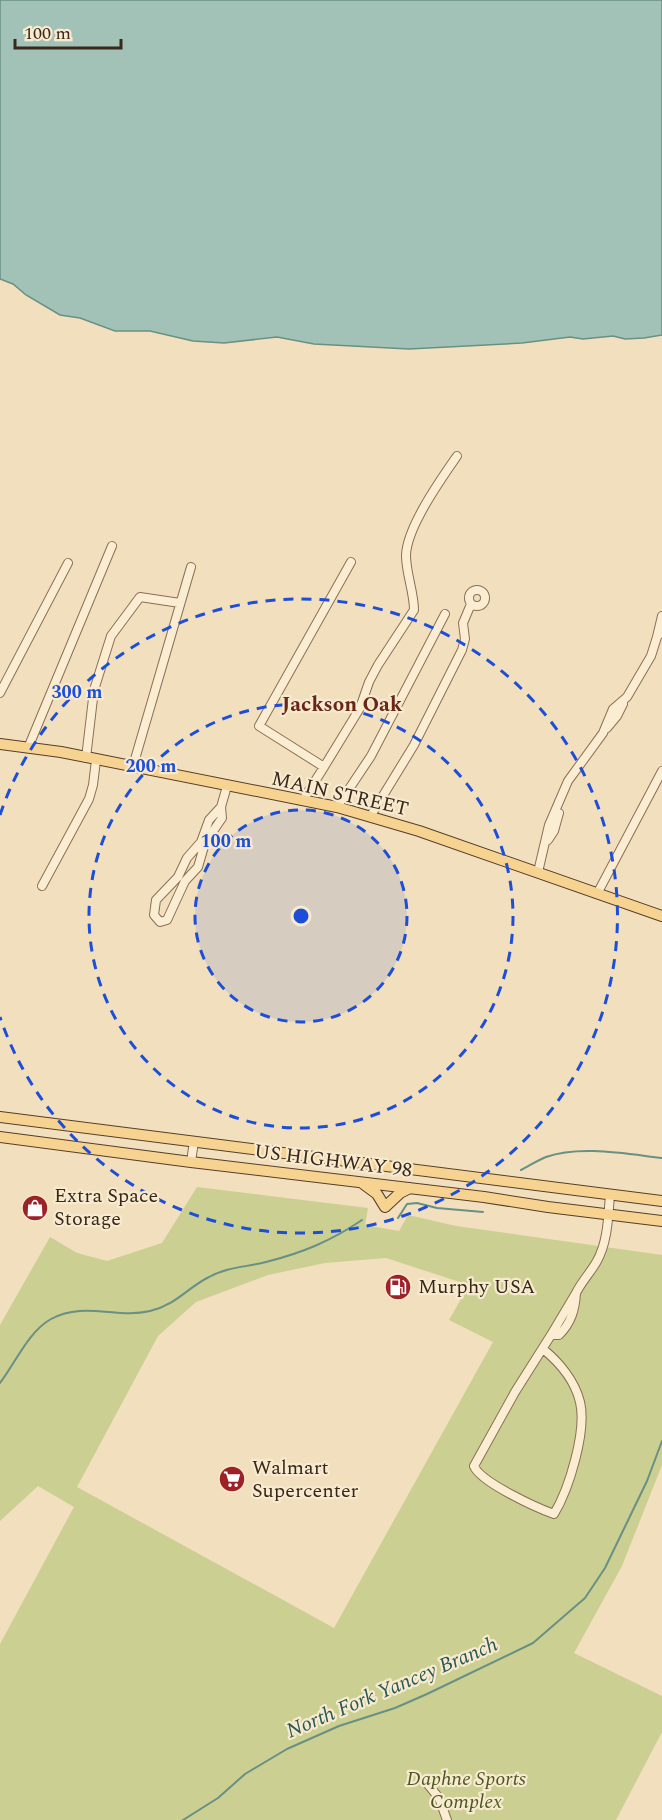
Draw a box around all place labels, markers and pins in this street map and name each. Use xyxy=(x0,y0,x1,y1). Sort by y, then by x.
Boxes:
centre of rings xyxy=(291,906,311,926)
place label: Extra Space Storage xyxy=(54,1181,158,1234)
shop icon: Extra Space Storage xyxy=(20,1193,50,1223)
fuel station icon: Murphy USA xyxy=(383,1272,413,1302)
place label: Murphy USA xyxy=(418,1272,535,1302)
place label: Walmart Supercenter xyxy=(252,1453,359,1506)
supermarket icon: Walmart Supercenter xyxy=(217,1464,247,1494)

